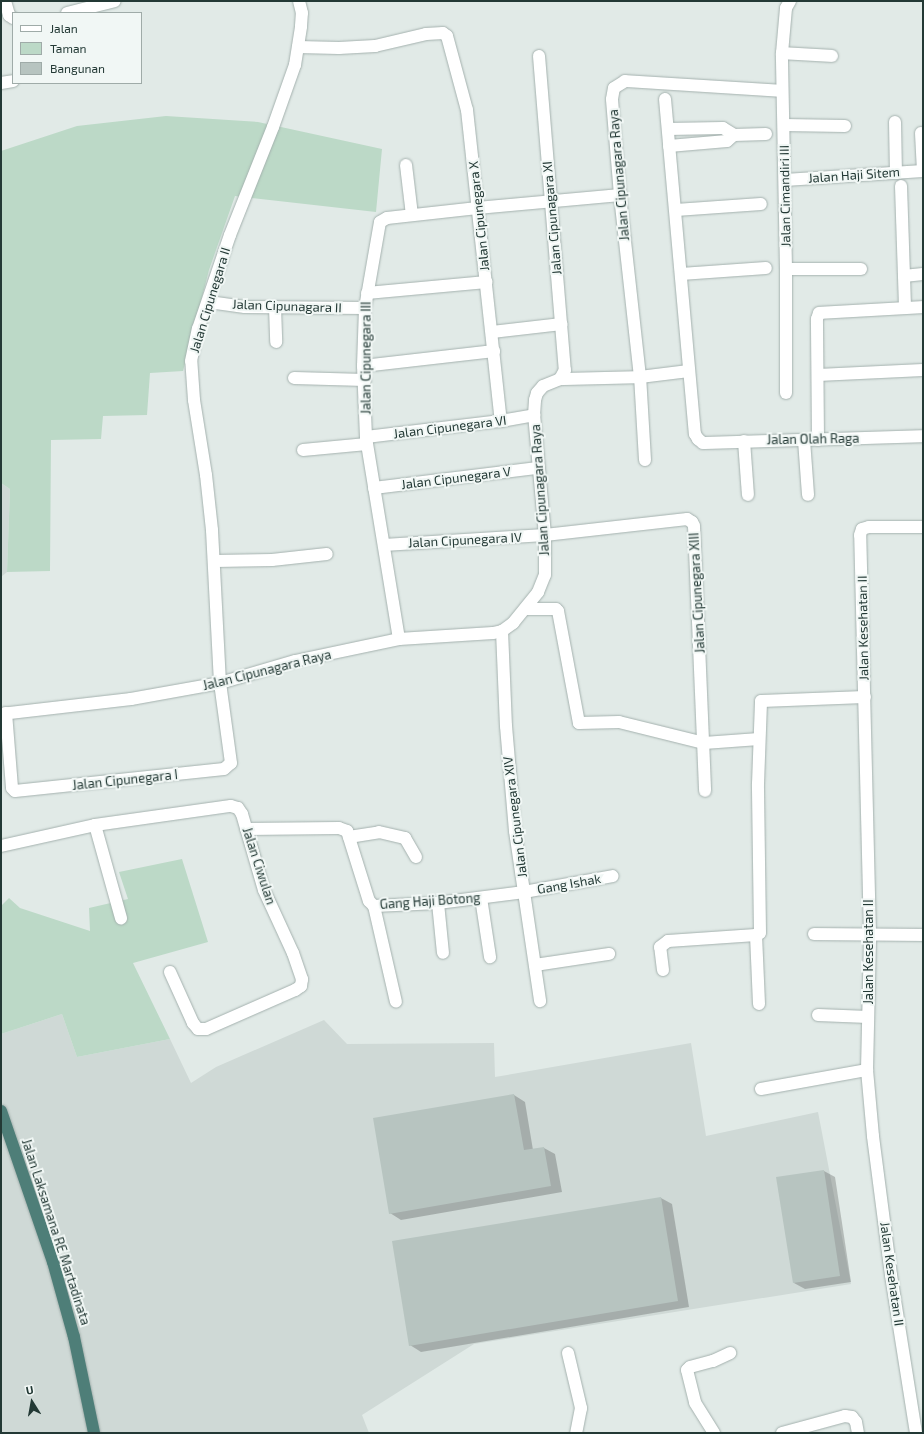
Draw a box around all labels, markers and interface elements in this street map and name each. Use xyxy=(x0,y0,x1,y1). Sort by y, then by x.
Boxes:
legend xyxy=(12,12,142,84)
text: Jalan xyxy=(50,21,78,35)
text: Taman xyxy=(50,41,87,55)
text: Bangunan xyxy=(50,61,105,75)
street label: Jalan Cipunagara Raya xyxy=(605,109,633,241)
street label: Jalan Cimandiri III xyxy=(776,145,794,247)
street label: Jalan Cipunegara X xyxy=(465,160,493,272)
street label: Jalan Cipunagara XI xyxy=(539,160,565,276)
street label: Jalan Haji Sitem xyxy=(808,164,900,186)
street label: Jalan Cipunegara II xyxy=(187,245,233,355)
street label: Jalan Cipunagara II xyxy=(232,296,342,316)
street label: Jalan Cipunegara III xyxy=(358,302,374,414)
street label: Jalan Cipunegara VI xyxy=(392,412,508,442)
street label: Jalan Cipunagara Raya xyxy=(528,424,552,556)
street label: Jalan Olah Raga xyxy=(767,430,859,448)
street label: Jalan Cipunegara V xyxy=(400,464,512,492)
street label: Jalan Cipunegara IV xyxy=(408,529,522,551)
street label: Jalan Cipunegara XIII xyxy=(686,532,708,654)
street label: Jalan Kesehatan II xyxy=(854,575,872,681)
street label: Jalan Cipunagara Raya xyxy=(201,646,333,694)
street label: Jalan Cipunegara XIV xyxy=(500,756,530,878)
street label: Jalan Cipunegara I xyxy=(71,767,179,793)
street label: Jalan Ciwulan xyxy=(239,825,279,907)
street label: Gang Ishak xyxy=(536,871,602,897)
street label: Gang Haji Botong xyxy=(379,890,481,912)
street label: Jalan Kesehatan II xyxy=(860,899,876,1005)
street label: Jalan Laksamana RE Martadinata xyxy=(18,1137,94,1327)
street label: Jalan Kesehatan II xyxy=(877,1221,907,1327)
north arrow xyxy=(12,1382,52,1422)
text: U xyxy=(25,1383,35,1397)

